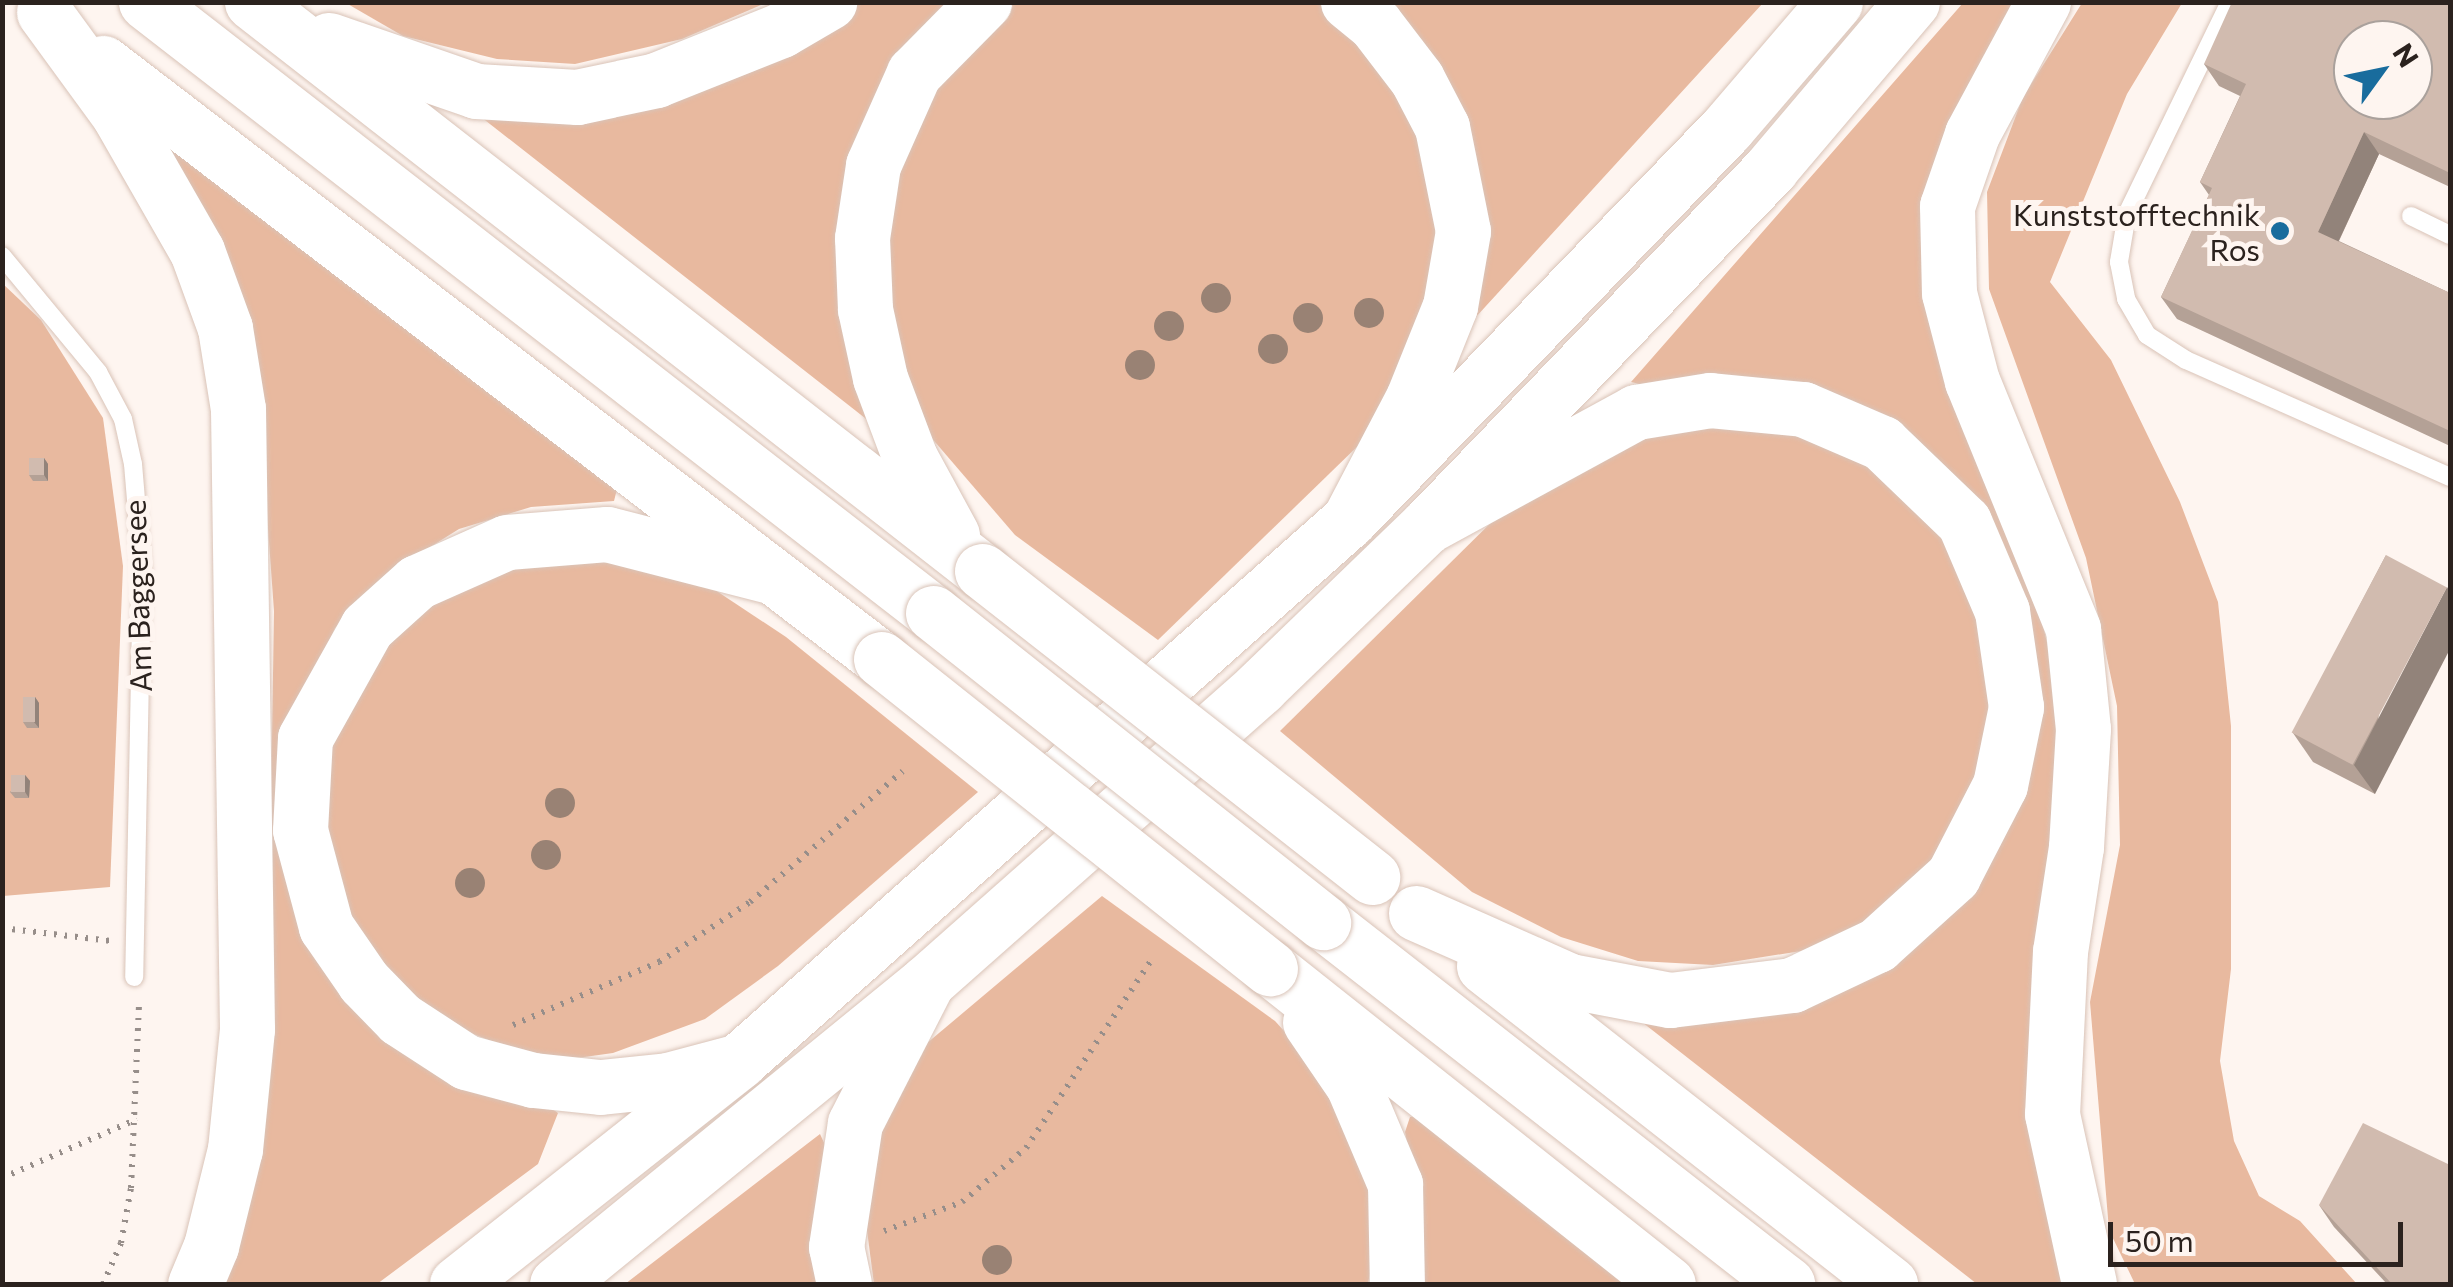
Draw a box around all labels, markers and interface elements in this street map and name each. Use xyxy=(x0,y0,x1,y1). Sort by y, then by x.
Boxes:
north arrow xyxy=(2333,20,2433,120)
text: N xyxy=(2387,37,2426,73)
place label: Kunststofftechnik Ros xyxy=(2013,196,2260,266)
marker: Kunststofftechnik Ros xyxy=(2269,220,2291,242)
street label: Am Baggersee xyxy=(116,499,158,693)
scale bar xyxy=(2113,1202,2408,1264)
text: 50 m xyxy=(2125,1221,2194,1258)

